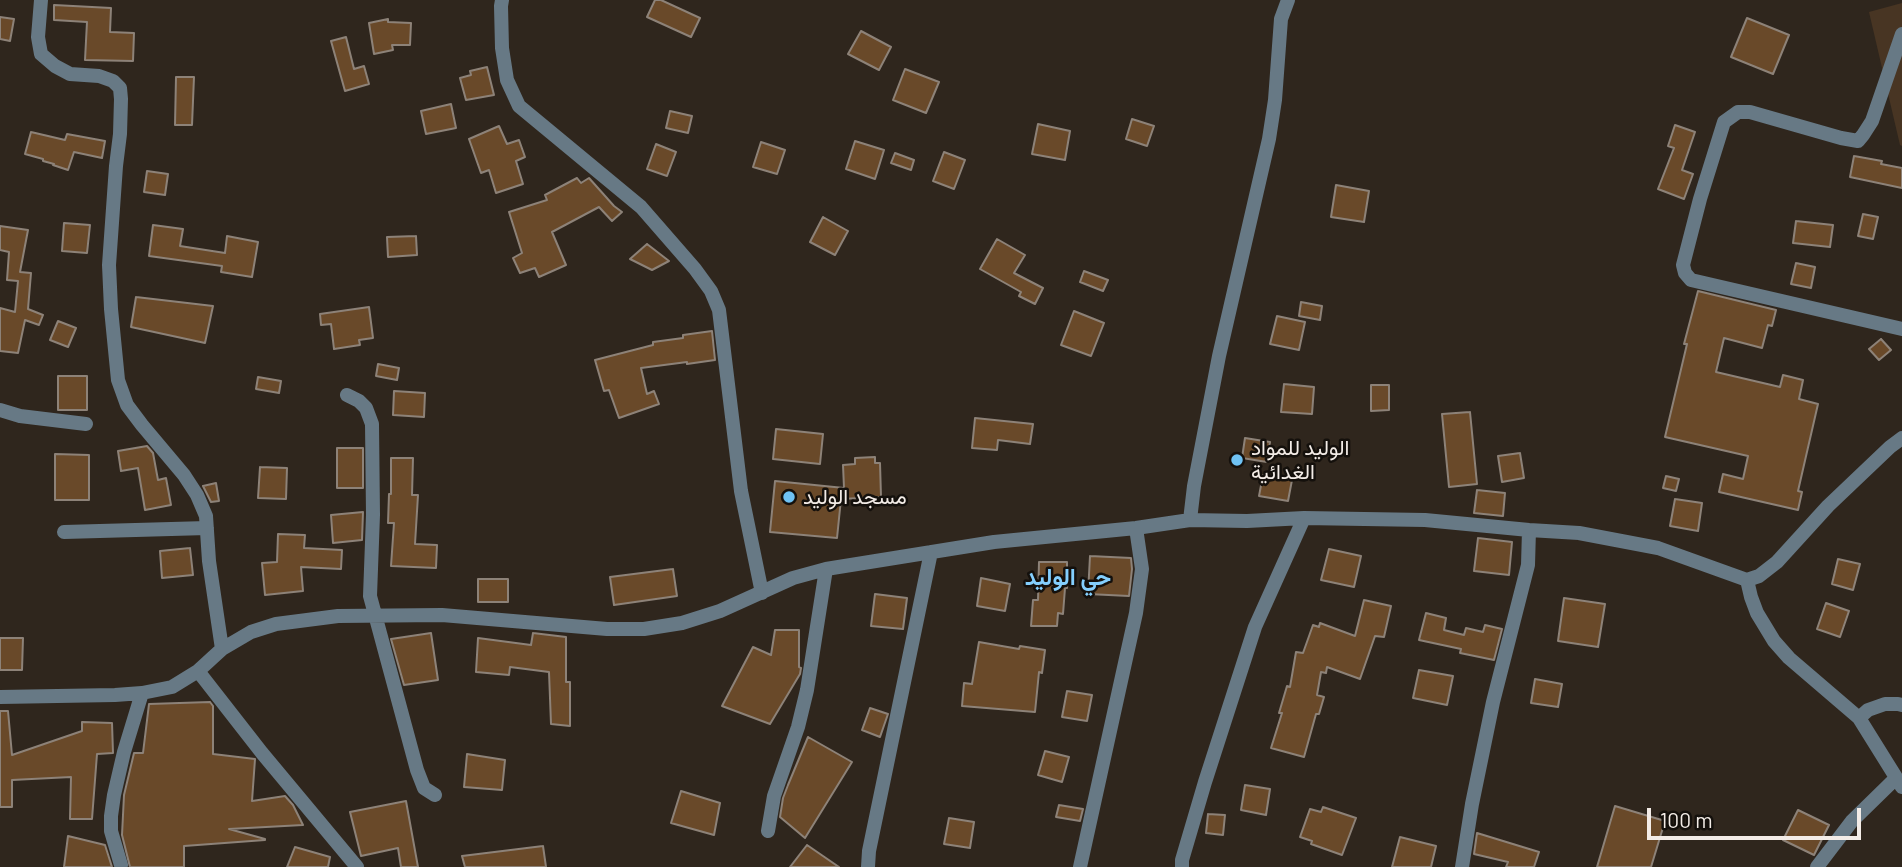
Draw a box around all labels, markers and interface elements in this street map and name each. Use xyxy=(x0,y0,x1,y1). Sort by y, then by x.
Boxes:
place label: الوليد للمواد الغدائية xyxy=(1251,435,1349,485)
marker: الوليد للمواد الغدائية xyxy=(1229,452,1245,468)
place label: مسجد الوليد xyxy=(803,484,907,510)
marker: مسجد الوليد xyxy=(781,489,797,505)
district label: حي الوليد xyxy=(1025,563,1111,591)
scale bar xyxy=(1650,794,1864,838)
text: 100 m xyxy=(1660,807,1713,832)

